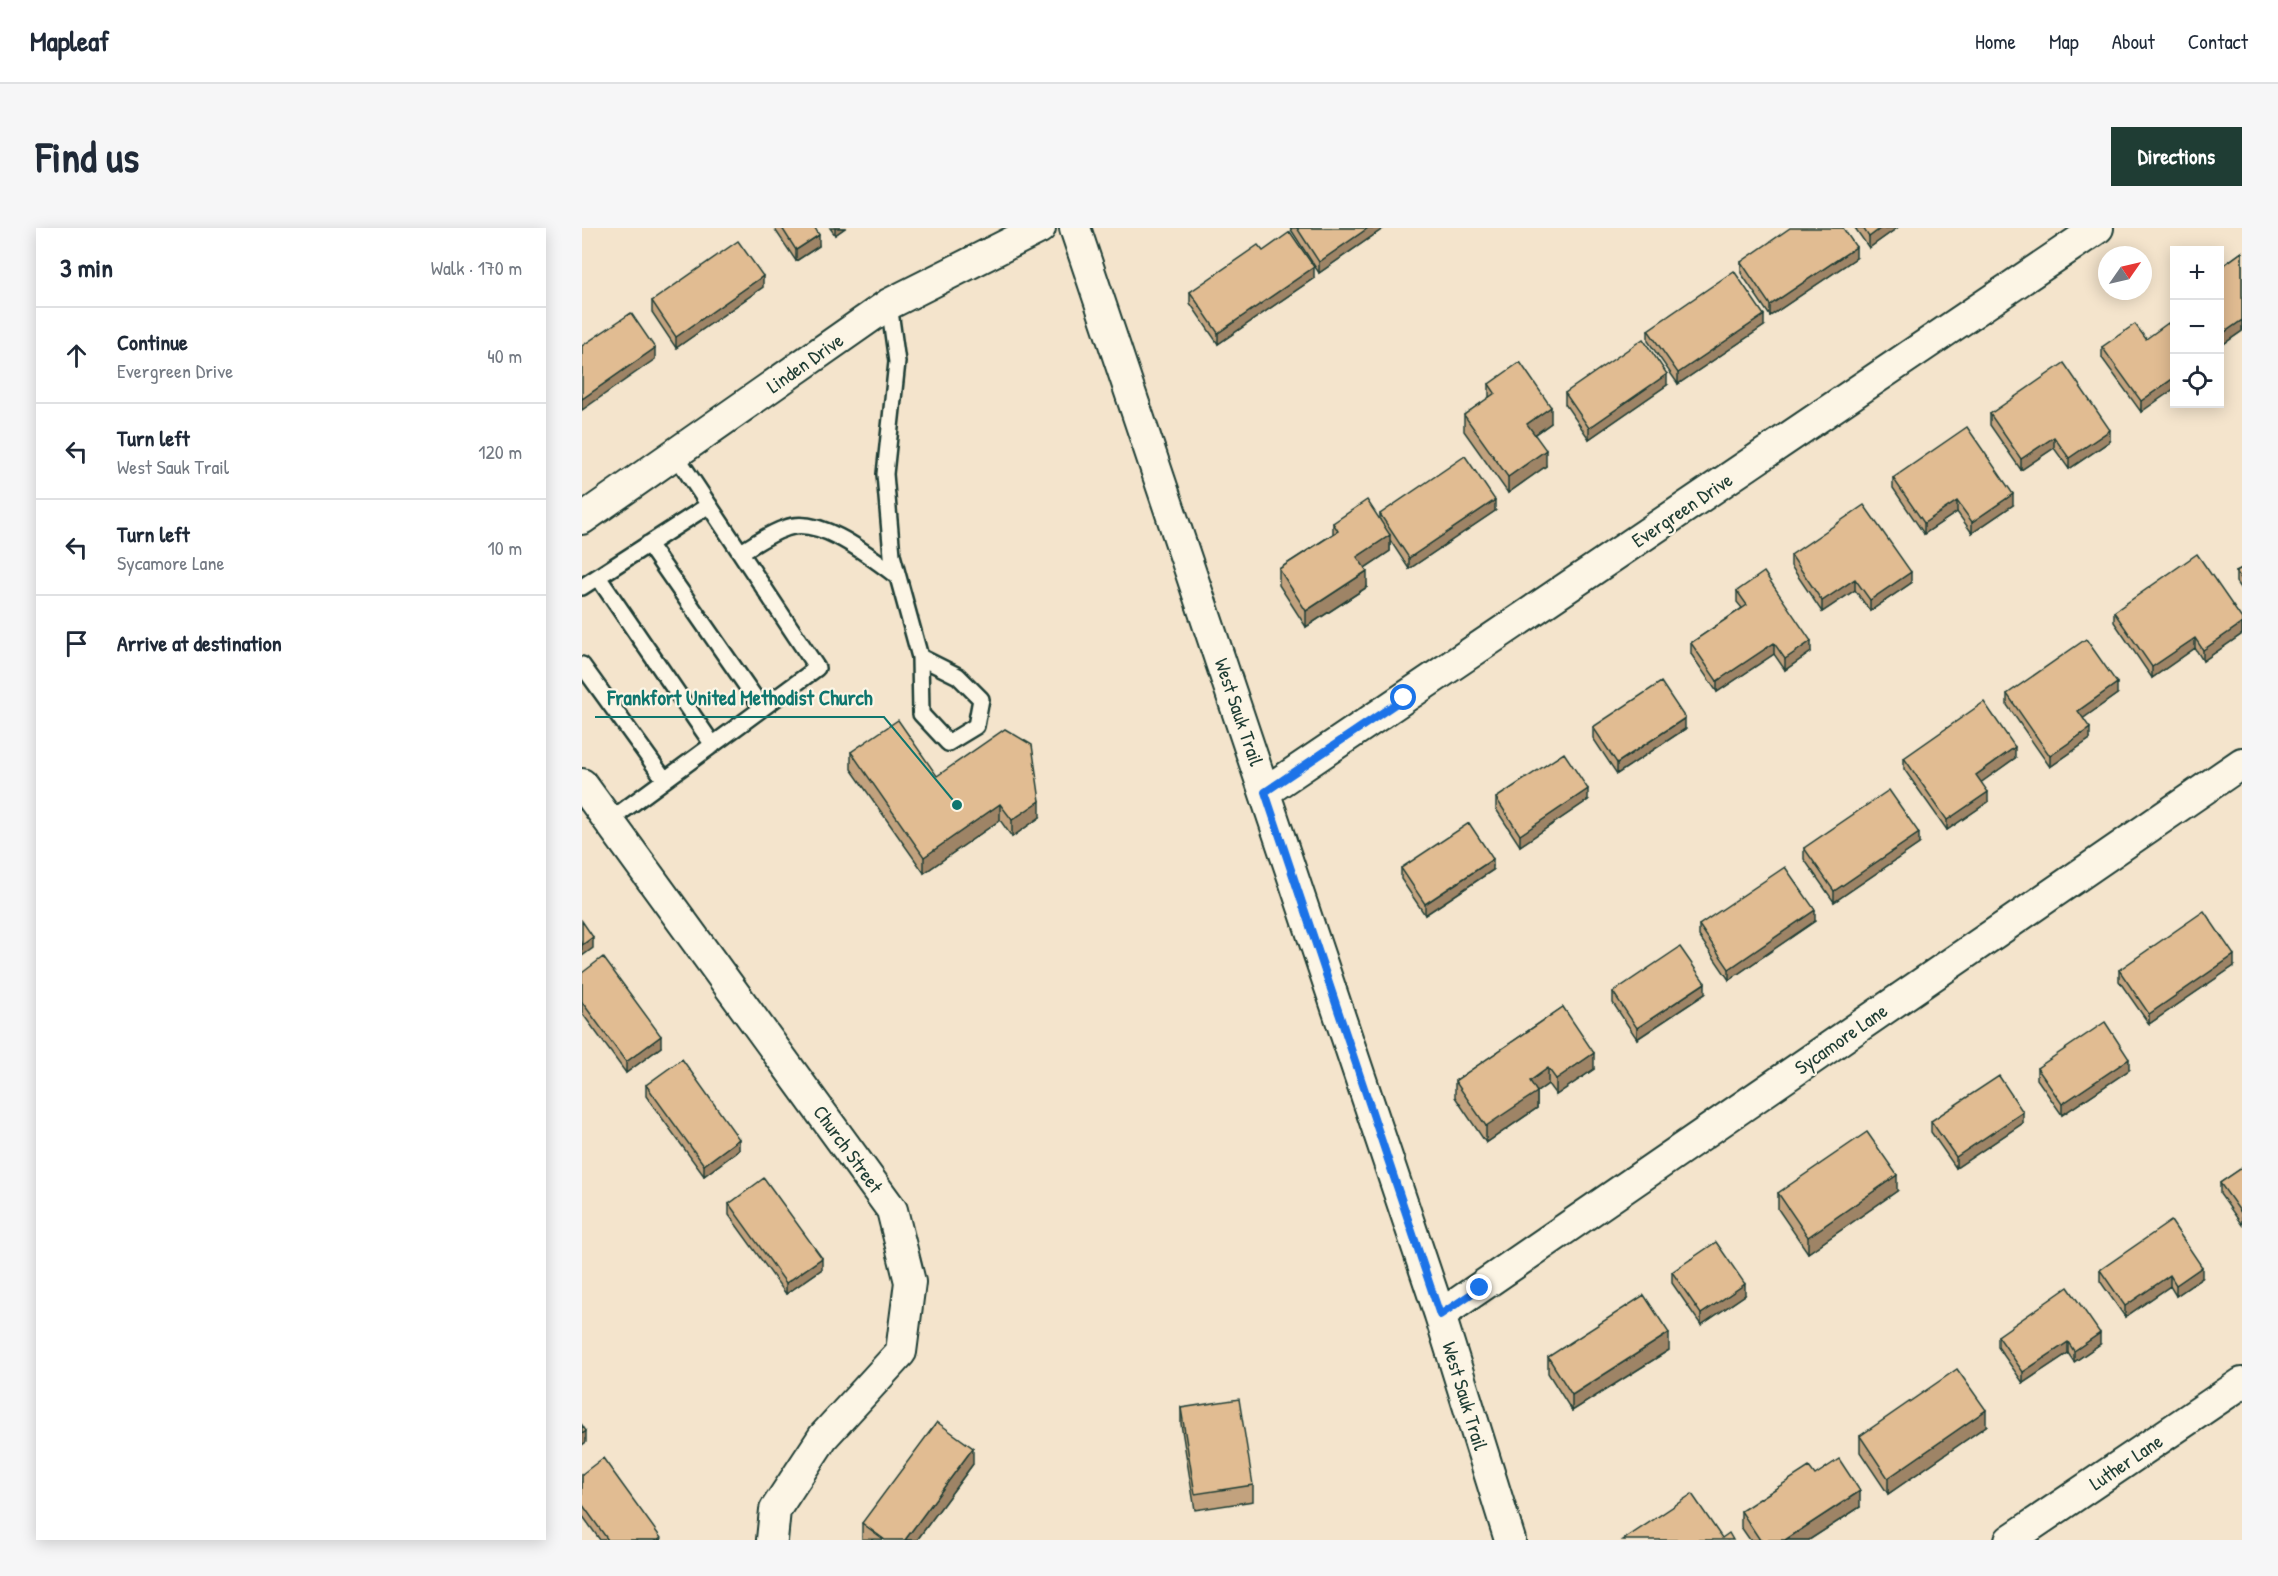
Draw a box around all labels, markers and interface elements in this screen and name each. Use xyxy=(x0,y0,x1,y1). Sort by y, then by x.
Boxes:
text: Mapleaf xyxy=(30,22,109,60)
text: Home xyxy=(1975,27,2016,56)
text: Map xyxy=(2049,27,2079,56)
text: About xyxy=(2112,27,2155,56)
text: Contact xyxy=(2188,27,2248,56)
button: Directions xyxy=(2111,127,2242,186)
text: Find us xyxy=(36,128,139,185)
north arrow xyxy=(2098,246,2152,300)
map controls xyxy=(2170,246,2224,408)
button: + xyxy=(2170,246,2224,300)
text: 3 min xyxy=(60,250,113,285)
text: Walk · 170 m xyxy=(431,254,522,281)
button: − xyxy=(2170,300,2224,354)
street label: Linden Drive xyxy=(761,326,849,399)
text: Continue xyxy=(117,327,188,357)
icon: ahead xyxy=(60,339,93,372)
text: 40 m xyxy=(487,342,522,369)
button: locate xyxy=(2170,354,2224,408)
text: Evergreen Drive xyxy=(117,357,233,384)
text: Turn left xyxy=(117,423,190,453)
icon: left xyxy=(60,435,93,468)
text: 120 m xyxy=(478,438,522,465)
text: West Sauk Trail xyxy=(117,453,229,480)
street label: Evergreen Drive xyxy=(1626,466,1738,553)
text: Turn left xyxy=(117,519,190,549)
icon: left xyxy=(60,531,93,564)
text: 10 m xyxy=(488,534,522,561)
text: Sycamore Lane xyxy=(117,549,224,576)
icon: arrive xyxy=(60,627,93,660)
text: Arrive at destination xyxy=(117,628,282,658)
street label: West Sauk Trail xyxy=(1208,654,1271,770)
callout: Frankfort United Methodist Church xyxy=(595,678,884,717)
text: Frankfort United Methodist Church xyxy=(606,683,873,712)
route start xyxy=(1390,684,1416,710)
street label: Sycamore Lane xyxy=(1789,997,1892,1080)
street label: Church Street xyxy=(807,1099,890,1199)
route end xyxy=(1466,1274,1492,1300)
street label: West Sauk Trail xyxy=(1436,1338,1495,1454)
street label: Luther Lane xyxy=(2084,1427,2168,1496)

